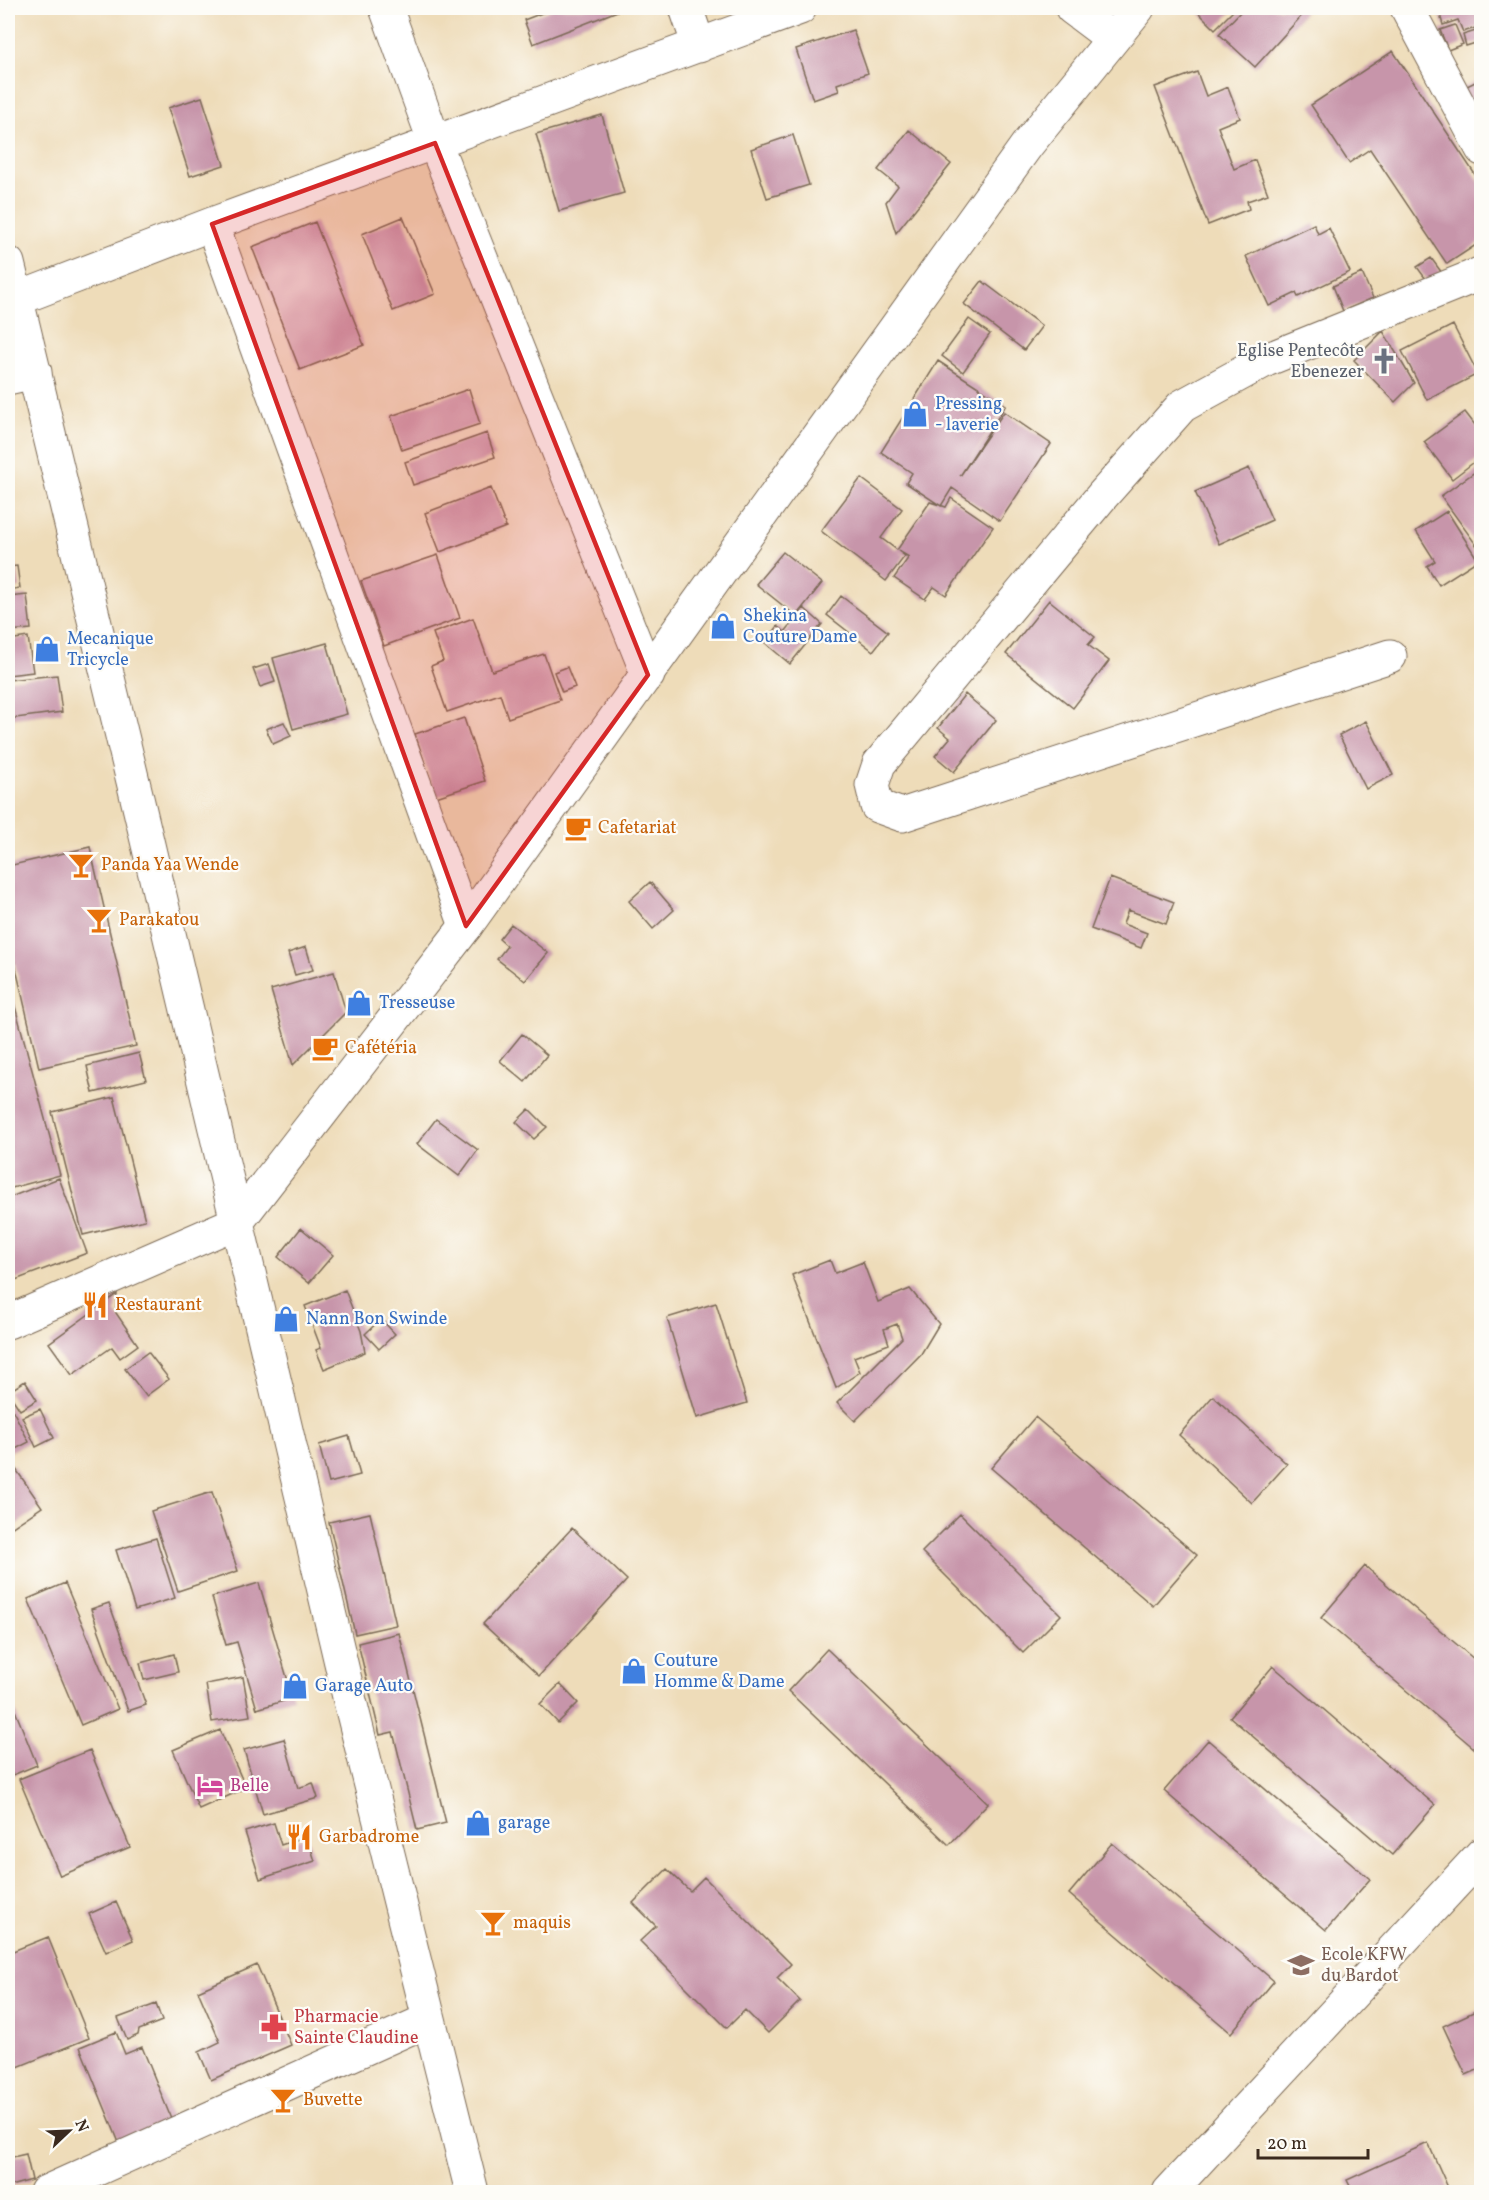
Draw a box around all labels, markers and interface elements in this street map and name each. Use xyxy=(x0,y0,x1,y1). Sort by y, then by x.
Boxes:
place label: Eglise Pentecôte Ebenezer xyxy=(1237,339,1364,385)
church icon: Eglise Pentecôte Ebenezer xyxy=(1369,346,1399,376)
place label: Pressing - laverie xyxy=(935,392,1002,438)
shop icon: Pressing - laverie xyxy=(900,399,930,429)
place label: Shekina Couture Dame xyxy=(743,604,857,650)
shop icon: Shekina Couture Dame xyxy=(708,611,738,641)
place label: Mecanique Tricycle xyxy=(67,627,154,673)
shop icon: Mecanique Tricycle xyxy=(32,634,62,664)
cafe icon: Cafetariat xyxy=(563,813,593,843)
place label: Cafetariat xyxy=(598,816,677,841)
bar icon: Panda Yaa Wende xyxy=(66,850,96,880)
place label: Panda Yaa Wende xyxy=(101,853,239,878)
bar icon: Parakatou xyxy=(84,905,114,935)
place label: Parakatou xyxy=(119,908,199,933)
shop icon: Tresseuse xyxy=(344,988,374,1018)
place label: Tresseuse xyxy=(379,991,455,1016)
cafe icon: Cafétéria xyxy=(310,1033,340,1063)
place label: Cafétéria xyxy=(345,1036,417,1061)
restaurant icon: Restaurant xyxy=(80,1290,110,1320)
place label: Restaurant xyxy=(115,1293,202,1318)
shop icon: Nann Bon Swinde xyxy=(271,1304,301,1334)
place label: Nann Bon Swinde xyxy=(306,1307,447,1332)
place label: Couture Homme & Dame xyxy=(654,1649,785,1695)
shop icon: Couture Homme & Dame xyxy=(619,1656,649,1686)
shop icon: Garage Auto xyxy=(280,1671,310,1701)
place label: Garage Auto xyxy=(315,1674,413,1699)
hotel icon: Belle xyxy=(195,1771,225,1801)
place label: Belle xyxy=(230,1774,269,1799)
shop icon: garage xyxy=(463,1808,493,1838)
place label: garage xyxy=(498,1811,550,1836)
restaurant icon: Garbadrome xyxy=(284,1822,314,1852)
place label: Garbadrome xyxy=(319,1825,419,1850)
bar icon: maquis xyxy=(478,1908,508,1938)
place label: maquis xyxy=(513,1911,571,1936)
place label: Ecole KFW du Bardot xyxy=(1321,1943,1407,1989)
school or university icon: Ecole KFW du Bardot xyxy=(1286,1950,1316,1980)
place label: Pharmacie Sainte Claudine xyxy=(294,2005,418,2051)
pharmacy icon: Pharmacie Sainte Claudine xyxy=(259,2012,289,2042)
bar icon: Buvette xyxy=(268,2085,298,2115)
place label: Buvette xyxy=(303,2088,363,2113)
north arrow xyxy=(39,2101,99,2161)
text: N xyxy=(69,2116,94,2136)
scale bar xyxy=(1258,2122,1368,2160)
text: 20 m xyxy=(1267,2132,1307,2157)

